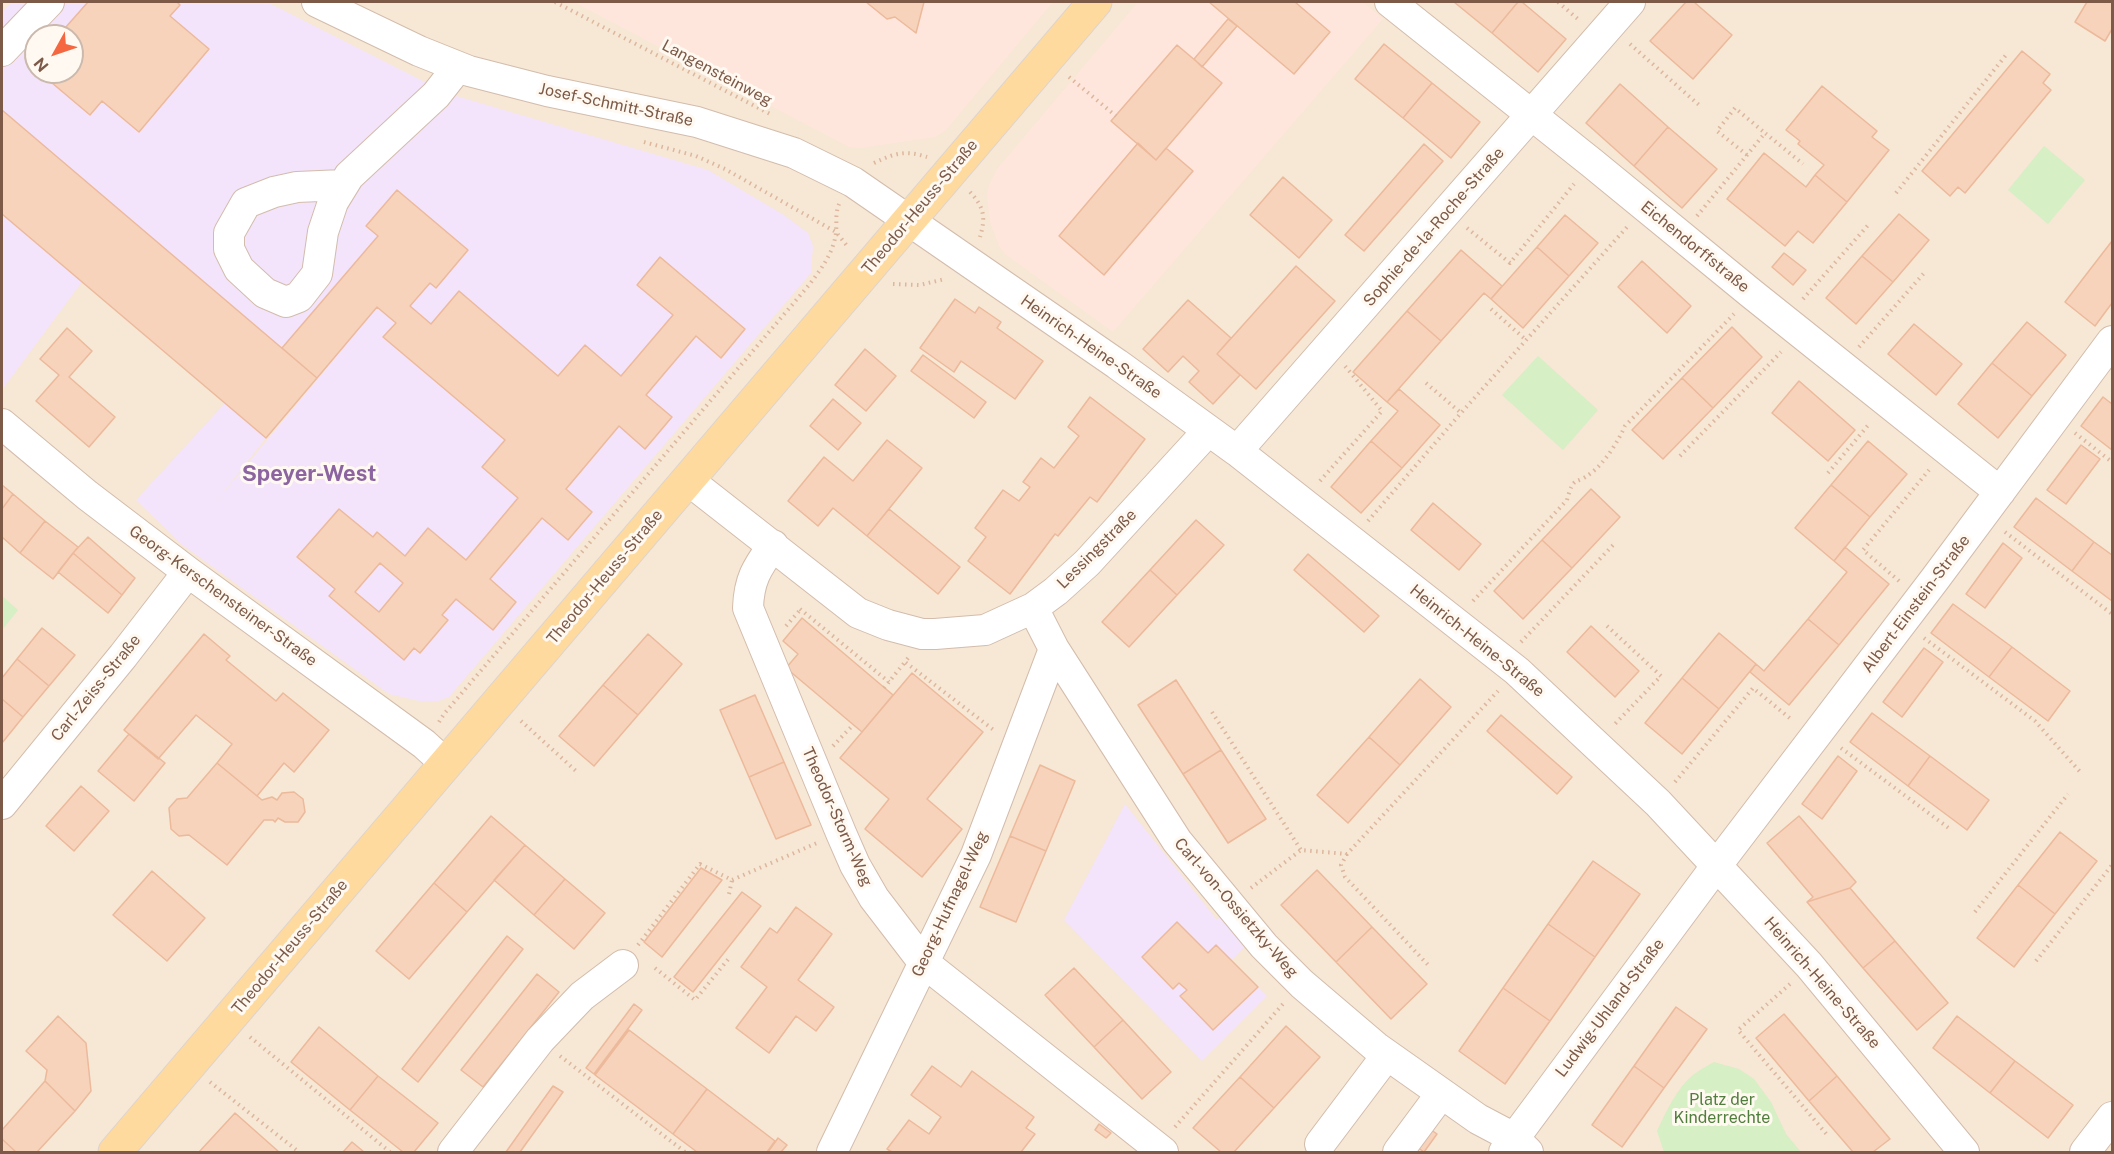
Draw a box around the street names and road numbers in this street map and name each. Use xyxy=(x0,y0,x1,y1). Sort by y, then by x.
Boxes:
street label: Langensteinweg xyxy=(659,36,775,110)
street label: Josef-Schmitt-Straße xyxy=(537,79,695,131)
street label: Theodor-Heuss-Straße xyxy=(858,136,982,278)
street label: Sophie-de-la-Roche-Straße xyxy=(1360,143,1508,311)
street label: Eichendorffstraße xyxy=(1637,197,1753,297)
street label: Heinrich-Heine-Straße xyxy=(1017,291,1165,403)
street label: Lessingstraße xyxy=(1053,505,1141,593)
street label: Theodor-Heuss-Straße xyxy=(543,506,667,648)
street label: Georg-Kerschensteiner-Straße xyxy=(125,521,321,671)
street label: Albert-Einstein-Straße xyxy=(1858,531,1974,677)
street label: Heinrich-Heine-Straße xyxy=(1406,581,1548,701)
street label: Carl-Zeiss-Straße xyxy=(47,631,145,745)
street label: Theodor-Storm-Weg xyxy=(798,744,876,890)
street label: Georg-Hufnagel-Weg xyxy=(908,828,992,980)
street label: Carl-von-Ossietzky-Weg xyxy=(1170,834,1302,982)
street label: Theodor-Heuss-Straße xyxy=(228,876,352,1018)
street label: Heinrich-Heine-Straße xyxy=(1760,913,1884,1053)
street label: Ludwig-Uhland-Straße xyxy=(1552,935,1668,1081)

